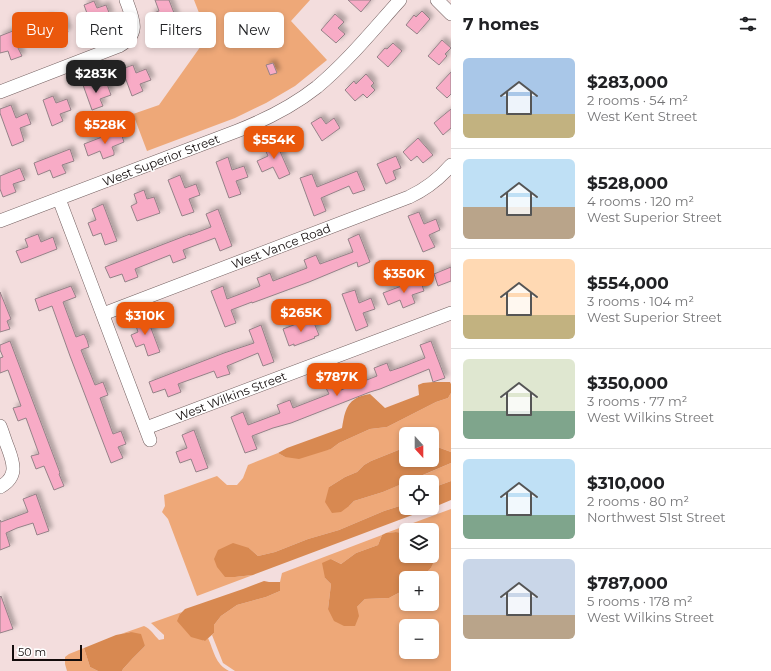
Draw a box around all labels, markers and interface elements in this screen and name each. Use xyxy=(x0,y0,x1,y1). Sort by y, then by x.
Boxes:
chip: Buy xyxy=(12,12,68,48)
chip: Rent xyxy=(76,12,137,48)
chip: Filters xyxy=(145,12,216,48)
chip: New xyxy=(224,12,284,48)
icon: filters xyxy=(737,13,759,35)
text: 7 homes xyxy=(463,14,539,34)
pin: $283K xyxy=(68,60,124,94)
text: $283K xyxy=(75,65,117,81)
text: $283,000 xyxy=(587,72,668,92)
icon: home xyxy=(495,74,543,122)
text: 2 rooms · 54 m² xyxy=(587,92,688,108)
text: West Kent Street xyxy=(587,108,697,124)
pin: $528K xyxy=(77,111,133,145)
text: $528K xyxy=(84,116,126,132)
pin: $554K xyxy=(246,126,302,160)
street label: West Superior Street xyxy=(100,131,222,189)
text: $554K xyxy=(253,131,295,147)
text: $528,000 xyxy=(587,173,668,193)
icon: home xyxy=(495,175,543,223)
text: 4 rooms · 120 m² xyxy=(587,193,694,209)
text: West Superior Street xyxy=(587,209,722,225)
street label: West Vance Road xyxy=(229,220,333,272)
pin: $350K xyxy=(376,260,432,294)
text: $350K xyxy=(383,265,425,281)
text: $554,000 xyxy=(587,273,669,293)
icon: home xyxy=(495,275,543,323)
text: 3 rooms · 104 m² xyxy=(587,293,694,309)
pin: $265K xyxy=(273,299,329,333)
pin: $310K xyxy=(117,302,173,336)
text: $265K xyxy=(280,304,322,320)
text: $310K xyxy=(125,307,165,323)
text: West Superior Street xyxy=(587,309,722,325)
pin: $787K xyxy=(309,363,365,397)
street label: West Wilkins Street xyxy=(174,368,288,424)
text: $787K xyxy=(316,368,358,384)
text: $350,000 xyxy=(587,373,668,393)
icon: home xyxy=(495,375,543,423)
text: 3 rooms · 77 m² xyxy=(587,393,687,409)
text: West Wilkins Street xyxy=(587,409,714,425)
north arrow xyxy=(399,427,439,467)
map controls xyxy=(399,427,439,659)
text: $310,000 xyxy=(587,473,665,493)
button: locate xyxy=(399,475,439,515)
icon: home xyxy=(495,475,543,523)
text: 2 rooms · 80 m² xyxy=(587,493,689,509)
text: Northwest 51st Street xyxy=(587,509,726,525)
button: layers xyxy=(399,523,439,563)
button: + xyxy=(399,571,439,611)
text: $787,000 xyxy=(587,573,668,593)
icon: home xyxy=(495,575,543,623)
text: 5 rooms · 178 m² xyxy=(587,593,693,609)
text: West Wilkins Street xyxy=(587,609,714,625)
button: − xyxy=(399,619,439,659)
scale bar xyxy=(12,643,82,662)
text: 50 m xyxy=(18,645,46,659)

